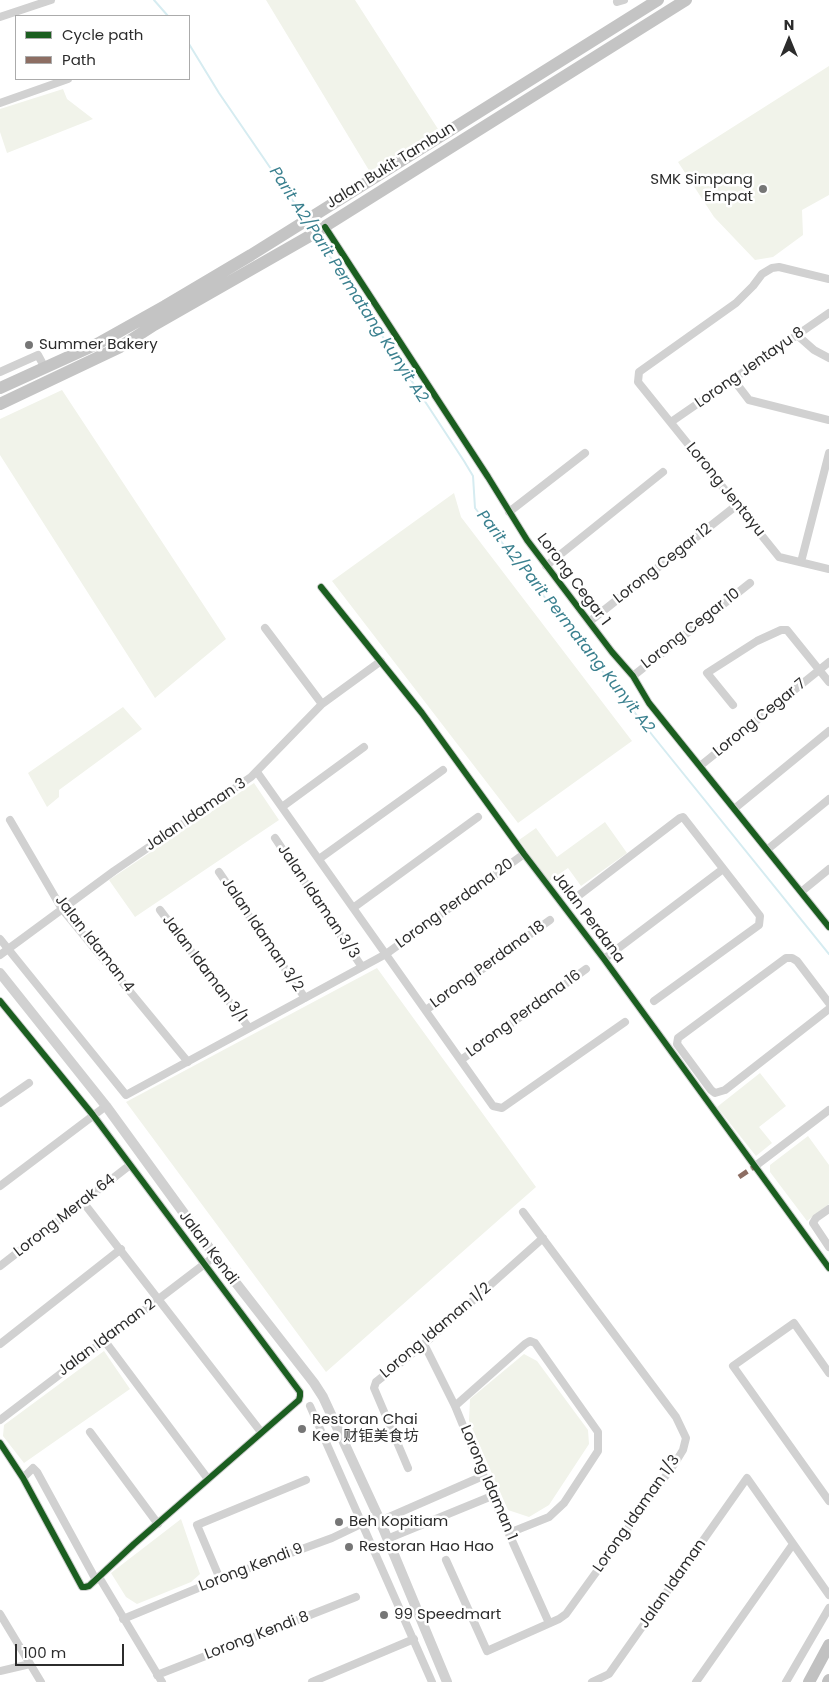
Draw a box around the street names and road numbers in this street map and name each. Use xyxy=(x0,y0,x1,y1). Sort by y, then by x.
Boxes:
street label: Jalan Bukit Tambun xyxy=(323,119,459,213)
street label: Lorong Jentayu 8 xyxy=(692,324,808,412)
street label: Lorong Jentayu xyxy=(682,439,768,541)
street label: Lorong Cegar 12 xyxy=(610,520,716,608)
street label: Lorong Cegar 1 xyxy=(533,530,613,630)
street label: Lorong Cegar 10 xyxy=(638,585,744,673)
street label: Lorong Cegar 7 xyxy=(710,675,810,761)
street label: Jalan Idaman 3 xyxy=(142,775,250,855)
street label: Jalan Idaman 3/3 xyxy=(273,842,363,962)
street label: Lorong Perdana 20 xyxy=(393,855,517,953)
street label: Jalan Perdana xyxy=(548,869,628,967)
street label: Jalan Idaman 3/2 xyxy=(217,875,307,995)
street label: Jalan Idaman 4 xyxy=(51,892,137,996)
street label: Jalan Idaman 3/1 xyxy=(158,912,250,1026)
street label: Lorong Perdana 18 xyxy=(427,917,549,1013)
street label: Lorong Perdana 16 xyxy=(463,966,585,1062)
street label: Lorong Merak 64 xyxy=(11,1171,119,1261)
street label: Jalan Kendi xyxy=(175,1208,241,1288)
street label: Lorong Idaman 1/2 xyxy=(377,1280,495,1382)
street label: Jalan Idaman 2 xyxy=(55,1296,159,1380)
street label: Lorong Idaman 1 xyxy=(456,1423,520,1543)
street label: Lorong Idaman 1/3 xyxy=(590,1452,684,1576)
street label: Jalan Idaman xyxy=(636,1536,710,1632)
street label: Lorong Kendi 9 xyxy=(196,1540,306,1596)
street label: Lorong Kendi 8 xyxy=(202,1608,312,1664)

